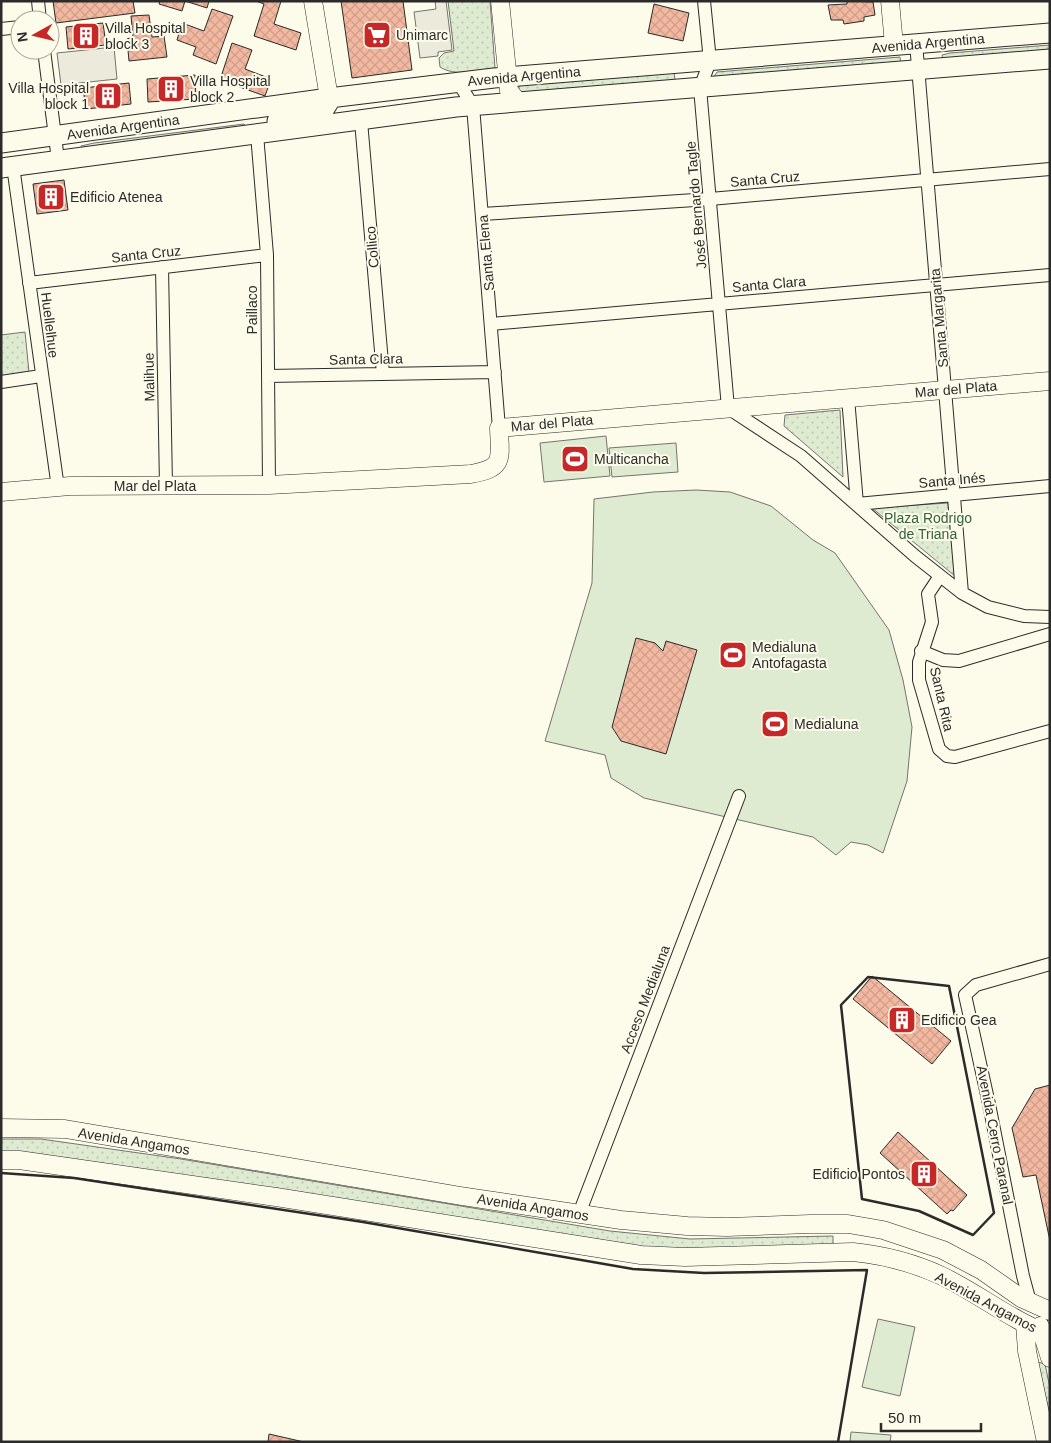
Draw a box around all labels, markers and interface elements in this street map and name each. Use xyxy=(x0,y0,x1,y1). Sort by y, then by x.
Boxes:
north arrow xyxy=(10,10,60,60)
place label: Villa Hospital block 3 xyxy=(105,20,186,52)
supermarket icon: Unimarc xyxy=(362,20,392,50)
building icon: Villa Hospital block 3 xyxy=(71,21,101,51)
place label: Unimarc xyxy=(396,27,448,43)
street label: Avenida Argentina xyxy=(871,30,985,56)
text: N xyxy=(13,31,31,43)
street label: Avenida Argentina xyxy=(467,63,581,89)
place label: Villa Hospital block 2 xyxy=(190,73,271,105)
building icon: Villa Hospital block 2 xyxy=(156,74,186,104)
place label: Villa Hospital block 1 xyxy=(8,80,89,112)
building icon: Villa Hospital block 1 xyxy=(93,81,123,111)
street label: Avenida Argentina xyxy=(66,111,180,143)
street label: José Bernardo Tagle xyxy=(682,140,710,270)
street label: Santa Cruz xyxy=(729,168,801,190)
building icon: Edificio Atenea xyxy=(36,182,66,212)
place label: Edificio Atenea xyxy=(70,189,163,205)
street label: Santa Elena xyxy=(475,214,497,292)
street label: Collico xyxy=(362,225,382,269)
street label: Santa Cruz xyxy=(110,242,182,266)
street label: Santa Margarita xyxy=(927,267,951,368)
street label: Santa Clara xyxy=(731,273,807,295)
street label: Paillaco xyxy=(244,285,260,335)
street label: Huellelhue xyxy=(38,291,62,359)
street label: Santa Clara xyxy=(329,350,403,368)
street label: Malihue xyxy=(141,352,157,402)
street label: Mar del Plata xyxy=(914,377,998,401)
street label: Mar del Plata xyxy=(510,411,594,435)
sports icon: Multicancha xyxy=(560,444,590,474)
place label: Multicancha xyxy=(594,451,669,467)
street label: Santa Inés xyxy=(918,469,986,491)
street label: Mar del Plata xyxy=(114,478,196,494)
park label: Plaza Rodrigo de Triana xyxy=(884,510,972,542)
place label: Medialuna Antofagasta xyxy=(752,639,827,671)
sports icon: Medialuna Antofagasta xyxy=(718,640,748,670)
street label: Santa Rita xyxy=(927,665,957,733)
sports icon: Medialuna xyxy=(760,709,790,739)
place label: Medialuna xyxy=(794,716,859,732)
street label: Acceso Medialuna xyxy=(617,943,673,1055)
building icon: Edificio Gea xyxy=(887,1005,917,1035)
place label: Edificio Gea xyxy=(921,1012,997,1028)
street label: Avenida Cerro Paranal xyxy=(974,1064,1016,1206)
street label: Avenida Angamos xyxy=(77,1124,191,1158)
building icon: Edificio Pontos xyxy=(909,1159,939,1189)
place label: Edificio Pontos xyxy=(812,1166,905,1182)
street label: Avenida Angamos xyxy=(476,1190,590,1224)
street label: Avenida Angamos xyxy=(933,1269,1039,1335)
scale bar xyxy=(881,1400,981,1432)
text: 50 m xyxy=(888,1409,921,1426)

